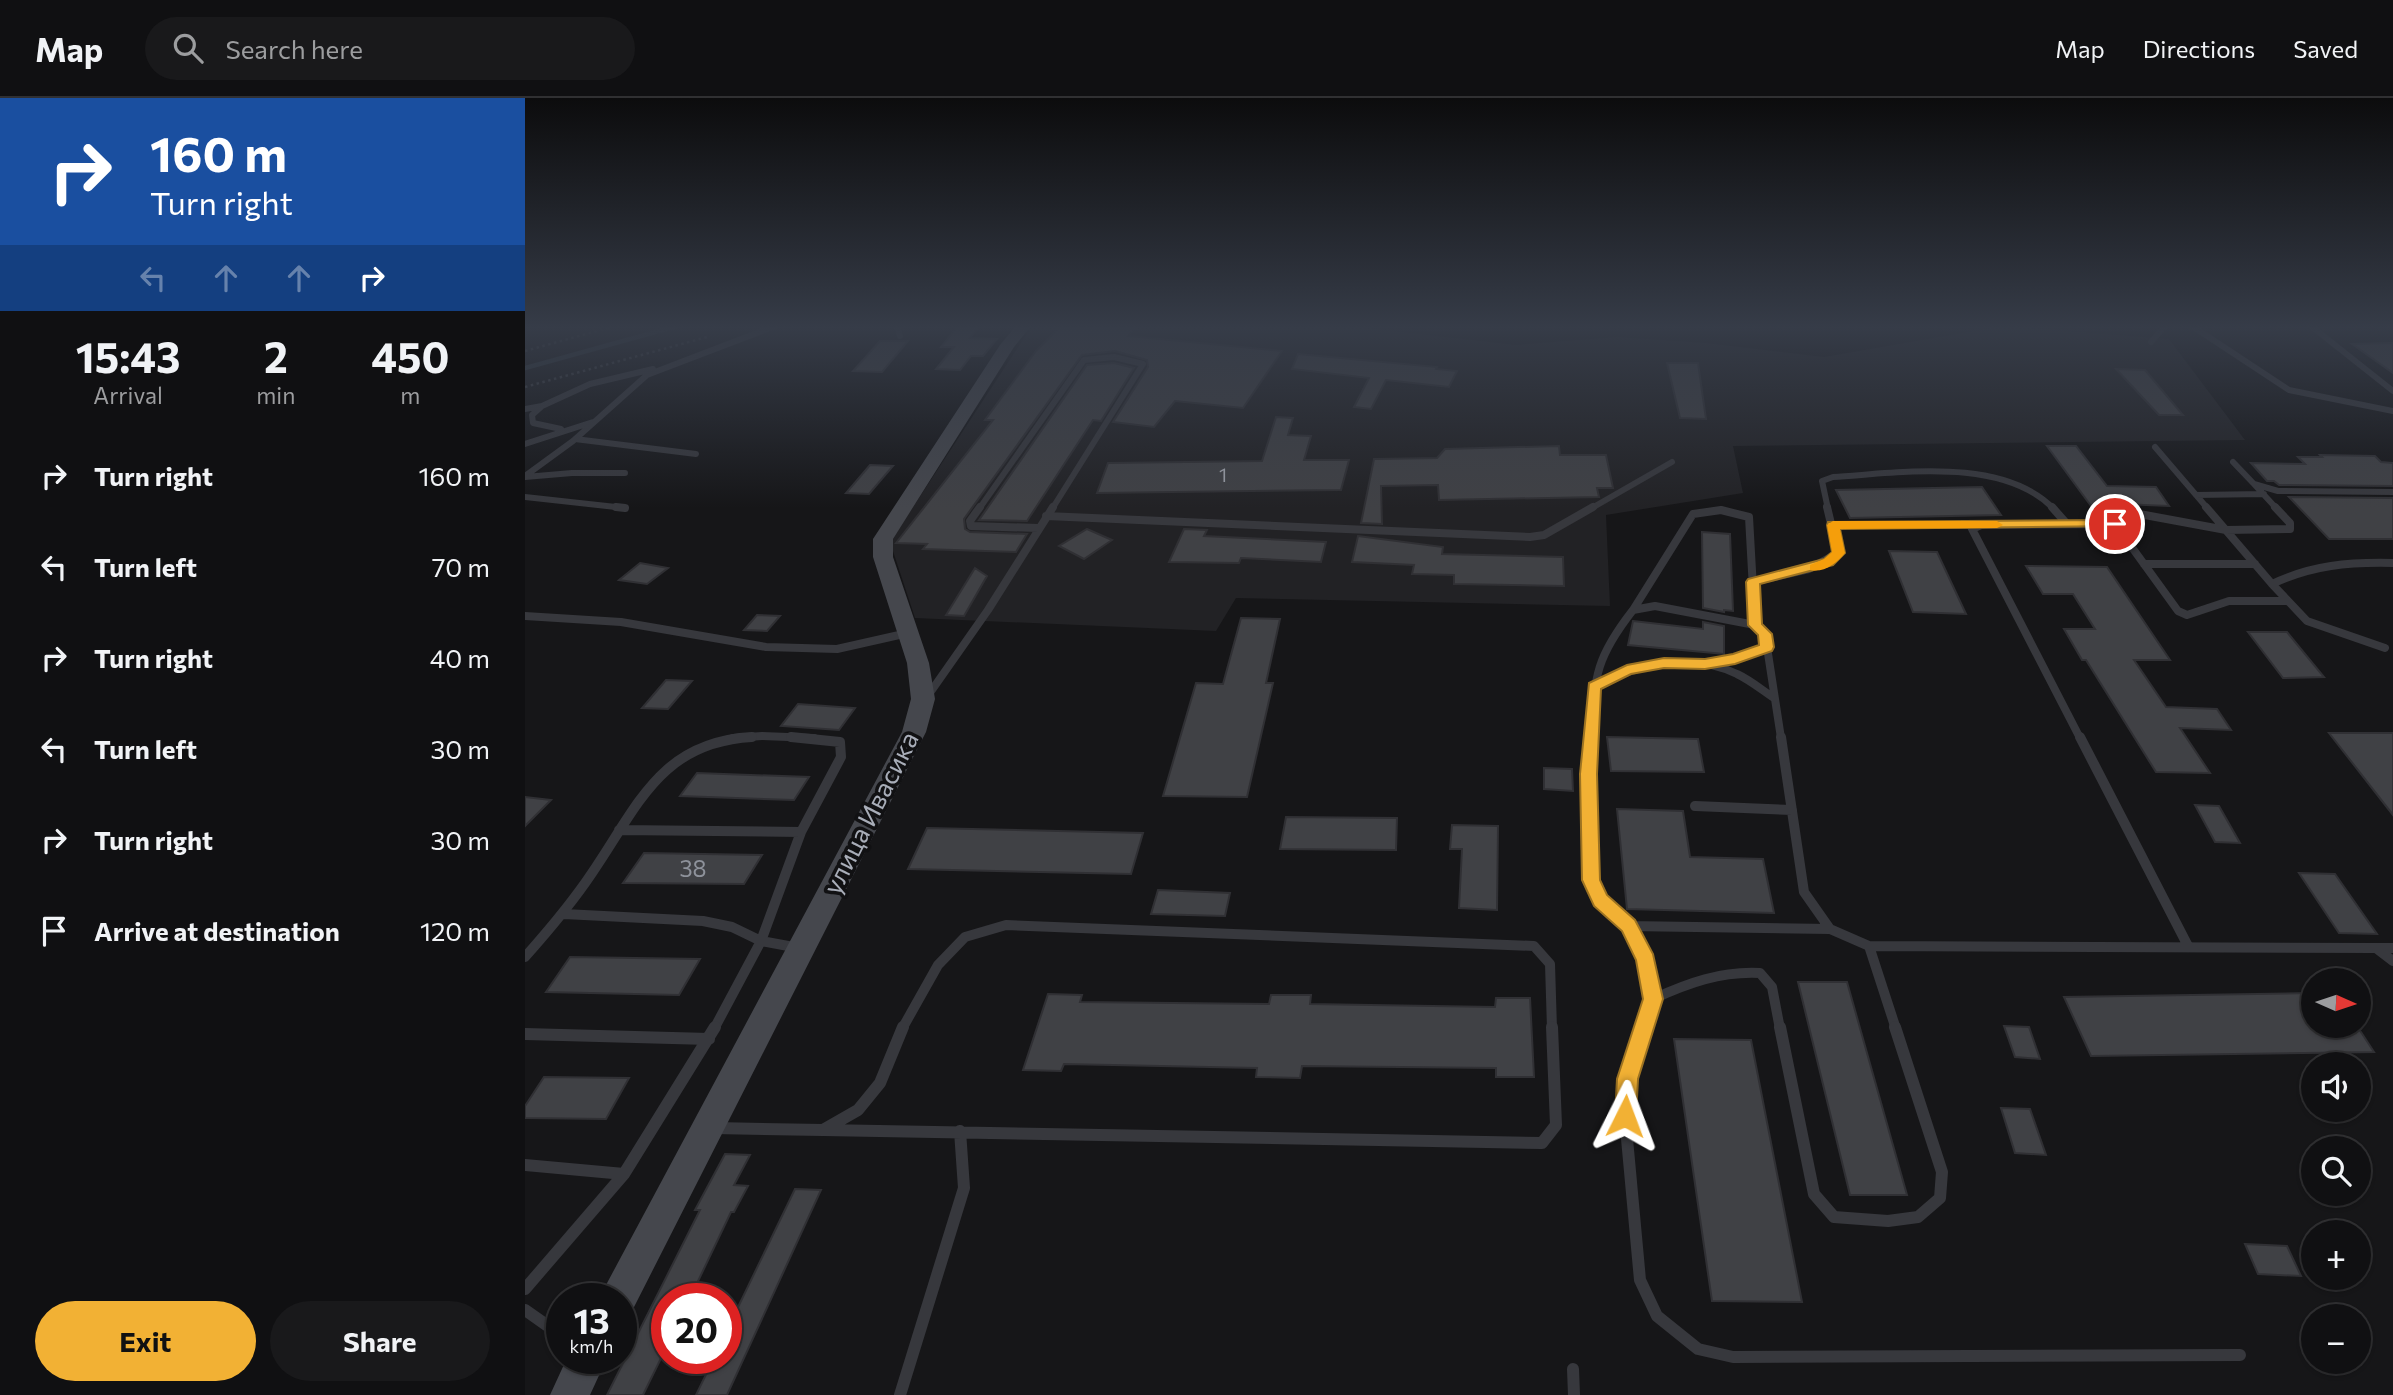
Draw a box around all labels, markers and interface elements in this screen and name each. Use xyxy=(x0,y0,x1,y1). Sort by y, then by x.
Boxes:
search box xyxy=(145,17,635,80)
text: Map xyxy=(35,28,103,69)
icon: search xyxy=(169,29,207,67)
text: Search here xyxy=(225,33,363,64)
text: Map xyxy=(2055,34,2105,63)
text: Directions xyxy=(2143,34,2255,63)
text: Saved xyxy=(2293,34,2358,63)
text: 160 m xyxy=(150,122,287,182)
icon: right xyxy=(35,126,126,217)
text: Turn right xyxy=(150,182,293,222)
icon: left xyxy=(134,259,172,297)
icon: ahead xyxy=(207,259,245,297)
icon: ahead xyxy=(280,259,318,297)
icon: right xyxy=(353,259,391,297)
text: 15:43 xyxy=(76,330,181,382)
text: 2 xyxy=(264,330,288,382)
text: 450 xyxy=(371,330,449,382)
text: Arrival xyxy=(93,381,163,409)
text: min xyxy=(256,381,295,409)
text: m xyxy=(400,381,420,409)
icon: right xyxy=(35,457,73,495)
text: Turn right xyxy=(94,460,213,491)
text: 160 m xyxy=(418,460,490,491)
house number: 1 xyxy=(1219,463,1227,486)
pin xyxy=(2085,494,2145,554)
icon: arrive xyxy=(2096,505,2134,543)
icon: left xyxy=(35,548,73,586)
text: Turn left xyxy=(94,551,197,582)
text: 70 m xyxy=(432,551,490,582)
icon: right xyxy=(35,639,73,677)
text: Turn right xyxy=(94,642,213,673)
text: 40 m xyxy=(430,642,490,673)
street label: улица Ивасика xyxy=(815,726,924,899)
icon: left xyxy=(35,730,73,768)
text: Turn left xyxy=(94,733,197,764)
text: 30 m xyxy=(431,733,490,764)
icon: right xyxy=(35,821,73,859)
text: Turn right xyxy=(94,824,213,855)
text: 30 m xyxy=(431,824,490,855)
house number: 38 xyxy=(679,854,707,882)
icon: arrive xyxy=(35,912,73,950)
text: Arrive at destination xyxy=(94,915,340,946)
text: 120 m xyxy=(420,915,490,946)
north arrow xyxy=(2301,968,2371,1038)
map controls xyxy=(2301,968,2371,1374)
button: sound xyxy=(2301,1052,2371,1122)
position arrow xyxy=(1588,1079,1662,1153)
button: search xyxy=(2301,1136,2371,1206)
button: + xyxy=(2301,1220,2371,1290)
speed limit sign: 20 xyxy=(651,1283,742,1374)
text: 13 xyxy=(573,1298,610,1341)
button: Exit xyxy=(35,1301,256,1381)
button: Share xyxy=(270,1301,490,1381)
button: − xyxy=(2301,1304,2371,1374)
text: km/h xyxy=(570,1335,613,1357)

